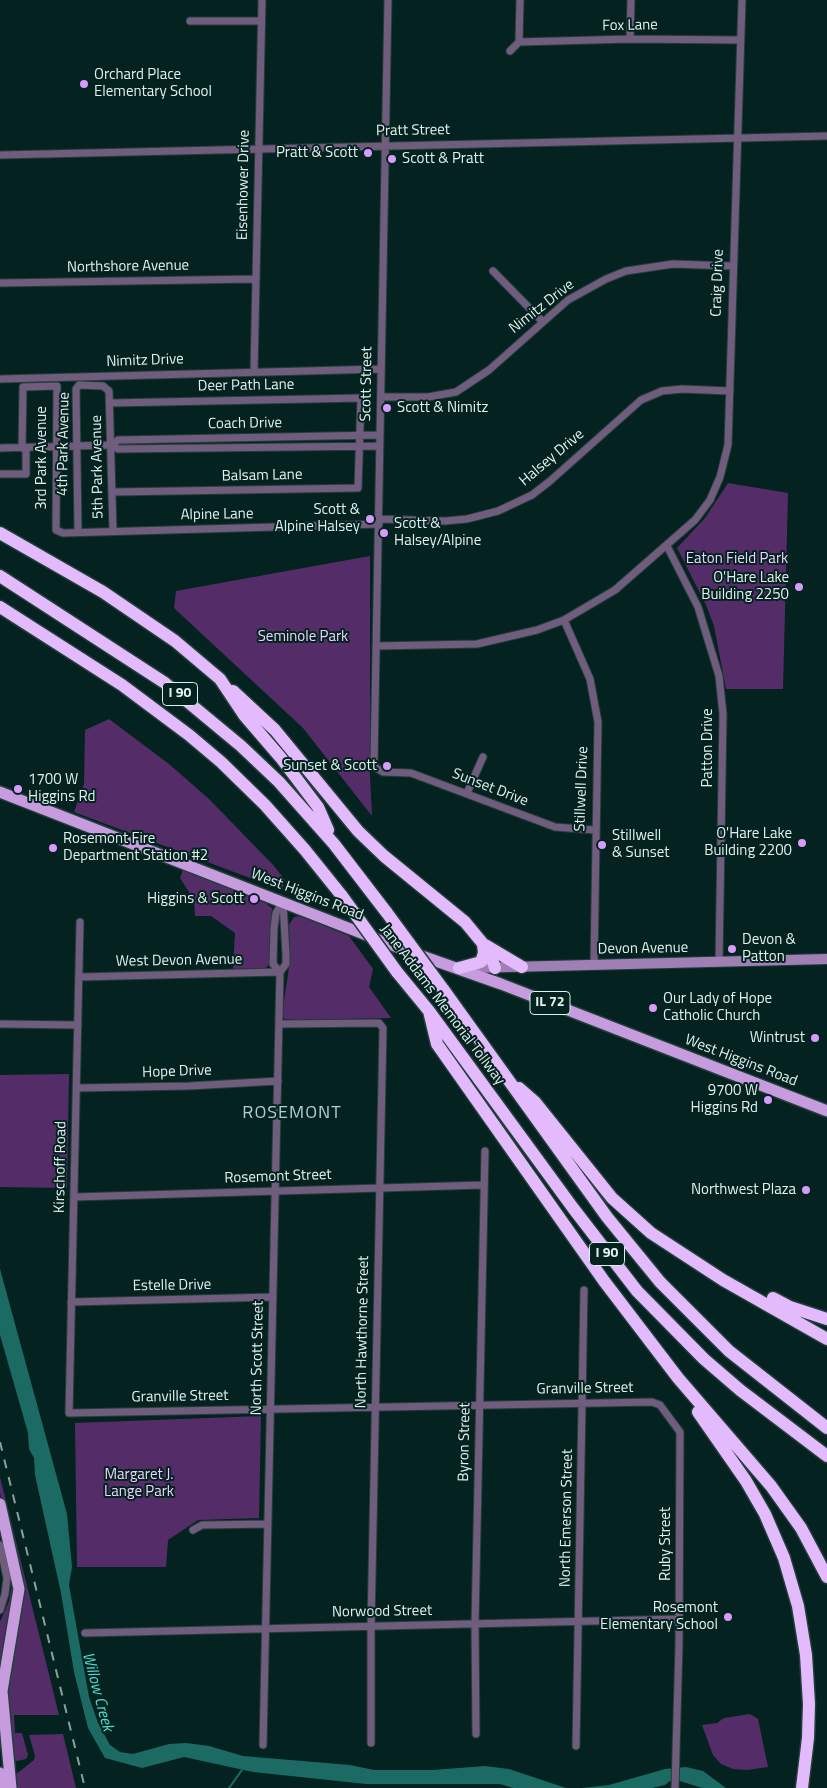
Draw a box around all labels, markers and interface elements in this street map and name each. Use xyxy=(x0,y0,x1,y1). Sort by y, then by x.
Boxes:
street label: Fox Lane xyxy=(602,17,658,35)
place label: Orchard Place Elementary School xyxy=(94,66,212,101)
marker: Orchard Place Elementary School xyxy=(78,78,90,90)
street label: Pratt Street xyxy=(376,121,450,141)
street label: Eisenhower Drive xyxy=(234,130,254,240)
place label: Pratt & Scott xyxy=(276,144,358,162)
marker: Pratt & Scott xyxy=(362,147,374,159)
place label: Scott & Pratt xyxy=(402,150,484,168)
marker: Scott & Pratt xyxy=(386,153,398,165)
street label: Craig Drive xyxy=(708,249,728,317)
street label: Northshore Avenue xyxy=(67,257,189,277)
street label: Nimitz Drive xyxy=(506,276,578,338)
street label: Scott Street xyxy=(357,346,377,422)
street label: Nimitz Drive xyxy=(106,351,184,371)
street label: Deer Path Lane xyxy=(198,376,294,396)
street label: 4th Park Avenue xyxy=(54,392,74,496)
place label: Scott & Nimitz xyxy=(397,399,488,417)
marker: Scott & Nimitz xyxy=(381,402,393,414)
street label: 3rd Park Avenue xyxy=(33,406,51,510)
street label: Coach Drive xyxy=(208,414,282,434)
street label: 5th Park Avenue xyxy=(88,415,108,519)
street label: Halsey Drive xyxy=(516,426,588,490)
street label: Balsam Lane xyxy=(221,466,303,486)
place label: Scott & Alpine Halsey xyxy=(275,501,360,536)
street label: Alpine Lane xyxy=(180,505,254,525)
marker: Scott & Alpine Halsey xyxy=(364,513,376,525)
place label: Scott & Halsey/Alpine xyxy=(394,515,481,550)
marker: Scott & Halsey/Alpine xyxy=(378,527,390,539)
park label: Eaton Field Park xyxy=(686,550,788,568)
place label: O'Hare Lake Building 2250 xyxy=(701,569,789,604)
marker: O'Hare Lake Building 2250 xyxy=(793,581,805,593)
park label: Seminole Park xyxy=(258,628,348,646)
road number: I 90 xyxy=(162,682,198,706)
street label: Patton Drive xyxy=(699,709,717,787)
street label: Stillwell Drive xyxy=(572,746,592,832)
place label: Sunset & Scott xyxy=(283,757,377,775)
marker: Sunset & Scott xyxy=(381,760,393,772)
street label: Sunset Drive xyxy=(449,765,531,811)
place label: 1700 W Higgins Rd xyxy=(28,771,95,806)
marker: 1700 W Higgins Rd xyxy=(12,783,24,795)
place label: O'Hare Lake Building 2200 xyxy=(704,825,792,860)
place label: Stillwell & Sunset xyxy=(612,827,670,862)
place label: Rosemont Fire Department Station #2 xyxy=(63,830,208,865)
marker: O'Hare Lake Building 2200 xyxy=(796,837,808,849)
marker: Stillwell & Sunset xyxy=(596,839,608,851)
marker: Rosemont Fire Department Station #2 xyxy=(47,842,59,854)
street label: West Higgins Road xyxy=(248,865,366,925)
place label: Higgins & Scott xyxy=(147,890,244,908)
marker: Higgins & Scott xyxy=(248,893,260,905)
street label: Jane Addams Memorial Tollway xyxy=(376,921,508,1089)
place label: Devon & Patton xyxy=(742,931,796,966)
street label: Devon Avenue xyxy=(598,939,688,959)
marker: Devon & Patton xyxy=(726,943,738,955)
street label: West Devon Avenue xyxy=(116,951,242,971)
place label: Our Lady of Hope Catholic Church xyxy=(663,990,772,1025)
road number: IL 72 xyxy=(530,991,570,1014)
marker: Our Lady of Hope Catholic Church xyxy=(647,1002,659,1014)
place label: Wintrust xyxy=(750,1029,805,1047)
street label: West Higgins Road xyxy=(682,1031,800,1091)
marker: Wintrust xyxy=(809,1032,821,1044)
street label: Hope Drive xyxy=(142,1062,212,1082)
place label: 9700 W Higgins Rd xyxy=(691,1082,758,1117)
marker: 9700 W Higgins Rd xyxy=(762,1094,774,1106)
district label: ROSEMONT xyxy=(241,1103,343,1125)
street label: Kirschoff Road xyxy=(51,1121,71,1213)
street label: Rosemont Street xyxy=(224,1166,332,1188)
place label: Northwest Plaza xyxy=(691,1181,796,1199)
marker: Northwest Plaza xyxy=(800,1184,812,1196)
road number: I 90 xyxy=(590,1242,624,1266)
street label: North Hawthorne Street xyxy=(353,1255,373,1409)
street label: Estelle Drive xyxy=(132,1276,212,1296)
street label: North Scott Street xyxy=(248,1300,268,1416)
street label: Granville Street xyxy=(536,1379,634,1399)
street label: Granville Street xyxy=(131,1387,229,1407)
street label: Byron Street xyxy=(455,1402,475,1482)
street label: North Emerson Street xyxy=(557,1449,577,1587)
park label: Margaret J. Lange Park xyxy=(104,1466,174,1501)
street label: Ruby Street xyxy=(657,1507,675,1581)
place label: Rosemont Elementary School xyxy=(600,1599,718,1634)
street label: Norwood Street xyxy=(332,1602,432,1622)
marker: Rosemont Elementary School xyxy=(722,1611,734,1623)
water label: Willow Creek xyxy=(77,1650,117,1734)

